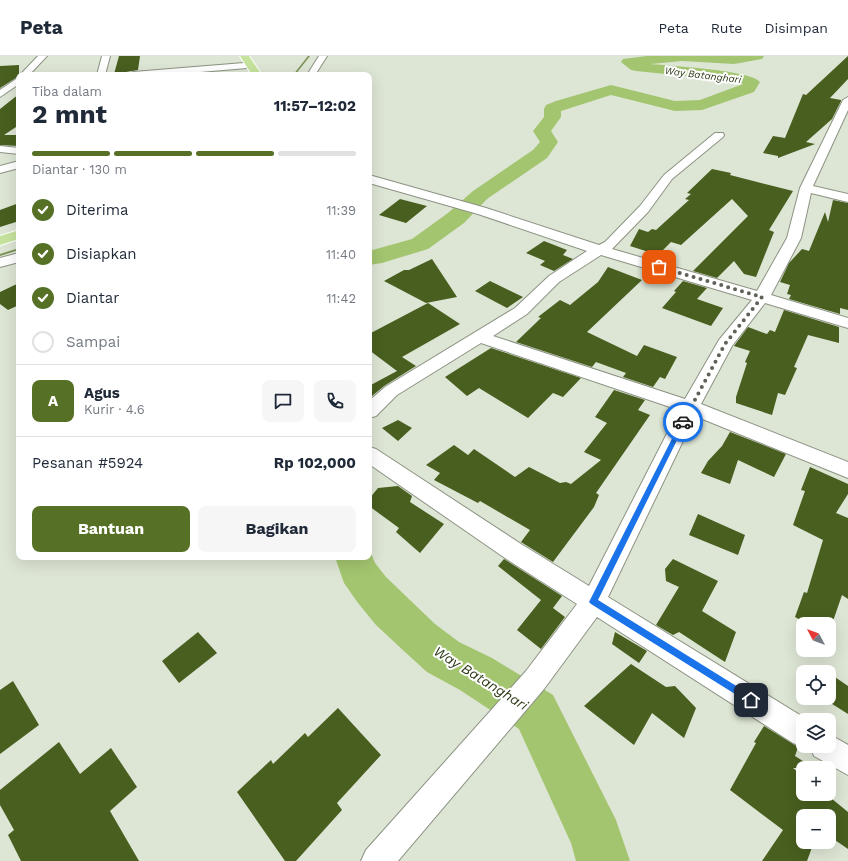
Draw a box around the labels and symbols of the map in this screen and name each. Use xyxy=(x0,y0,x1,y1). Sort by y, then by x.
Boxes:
water label: Way Batanghari xyxy=(664,65,742,85)
pin xyxy=(642,250,676,284)
courier xyxy=(663,402,703,442)
north arrow xyxy=(796,617,836,657)
water label: Way Batanghari xyxy=(431,643,531,714)
pin xyxy=(734,683,768,717)

